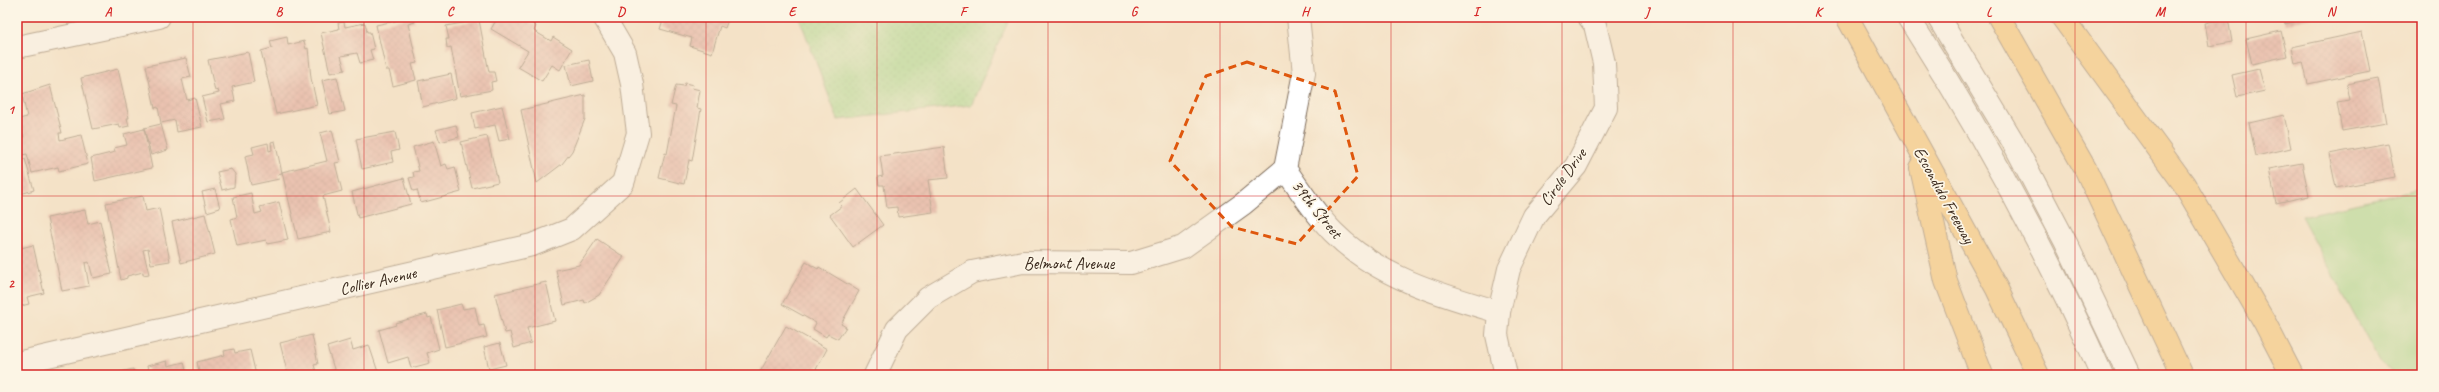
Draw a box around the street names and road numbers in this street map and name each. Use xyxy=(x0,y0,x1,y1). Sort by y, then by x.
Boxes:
street label: Circle Drive xyxy=(1535,143,1592,210)
street label: Escondido Freeway xyxy=(1909,143,1980,248)
street label: 39th Street xyxy=(1287,175,1349,244)
street label: Belmont Avenue xyxy=(1024,253,1116,274)
street label: Collier Avenue xyxy=(338,262,420,300)

